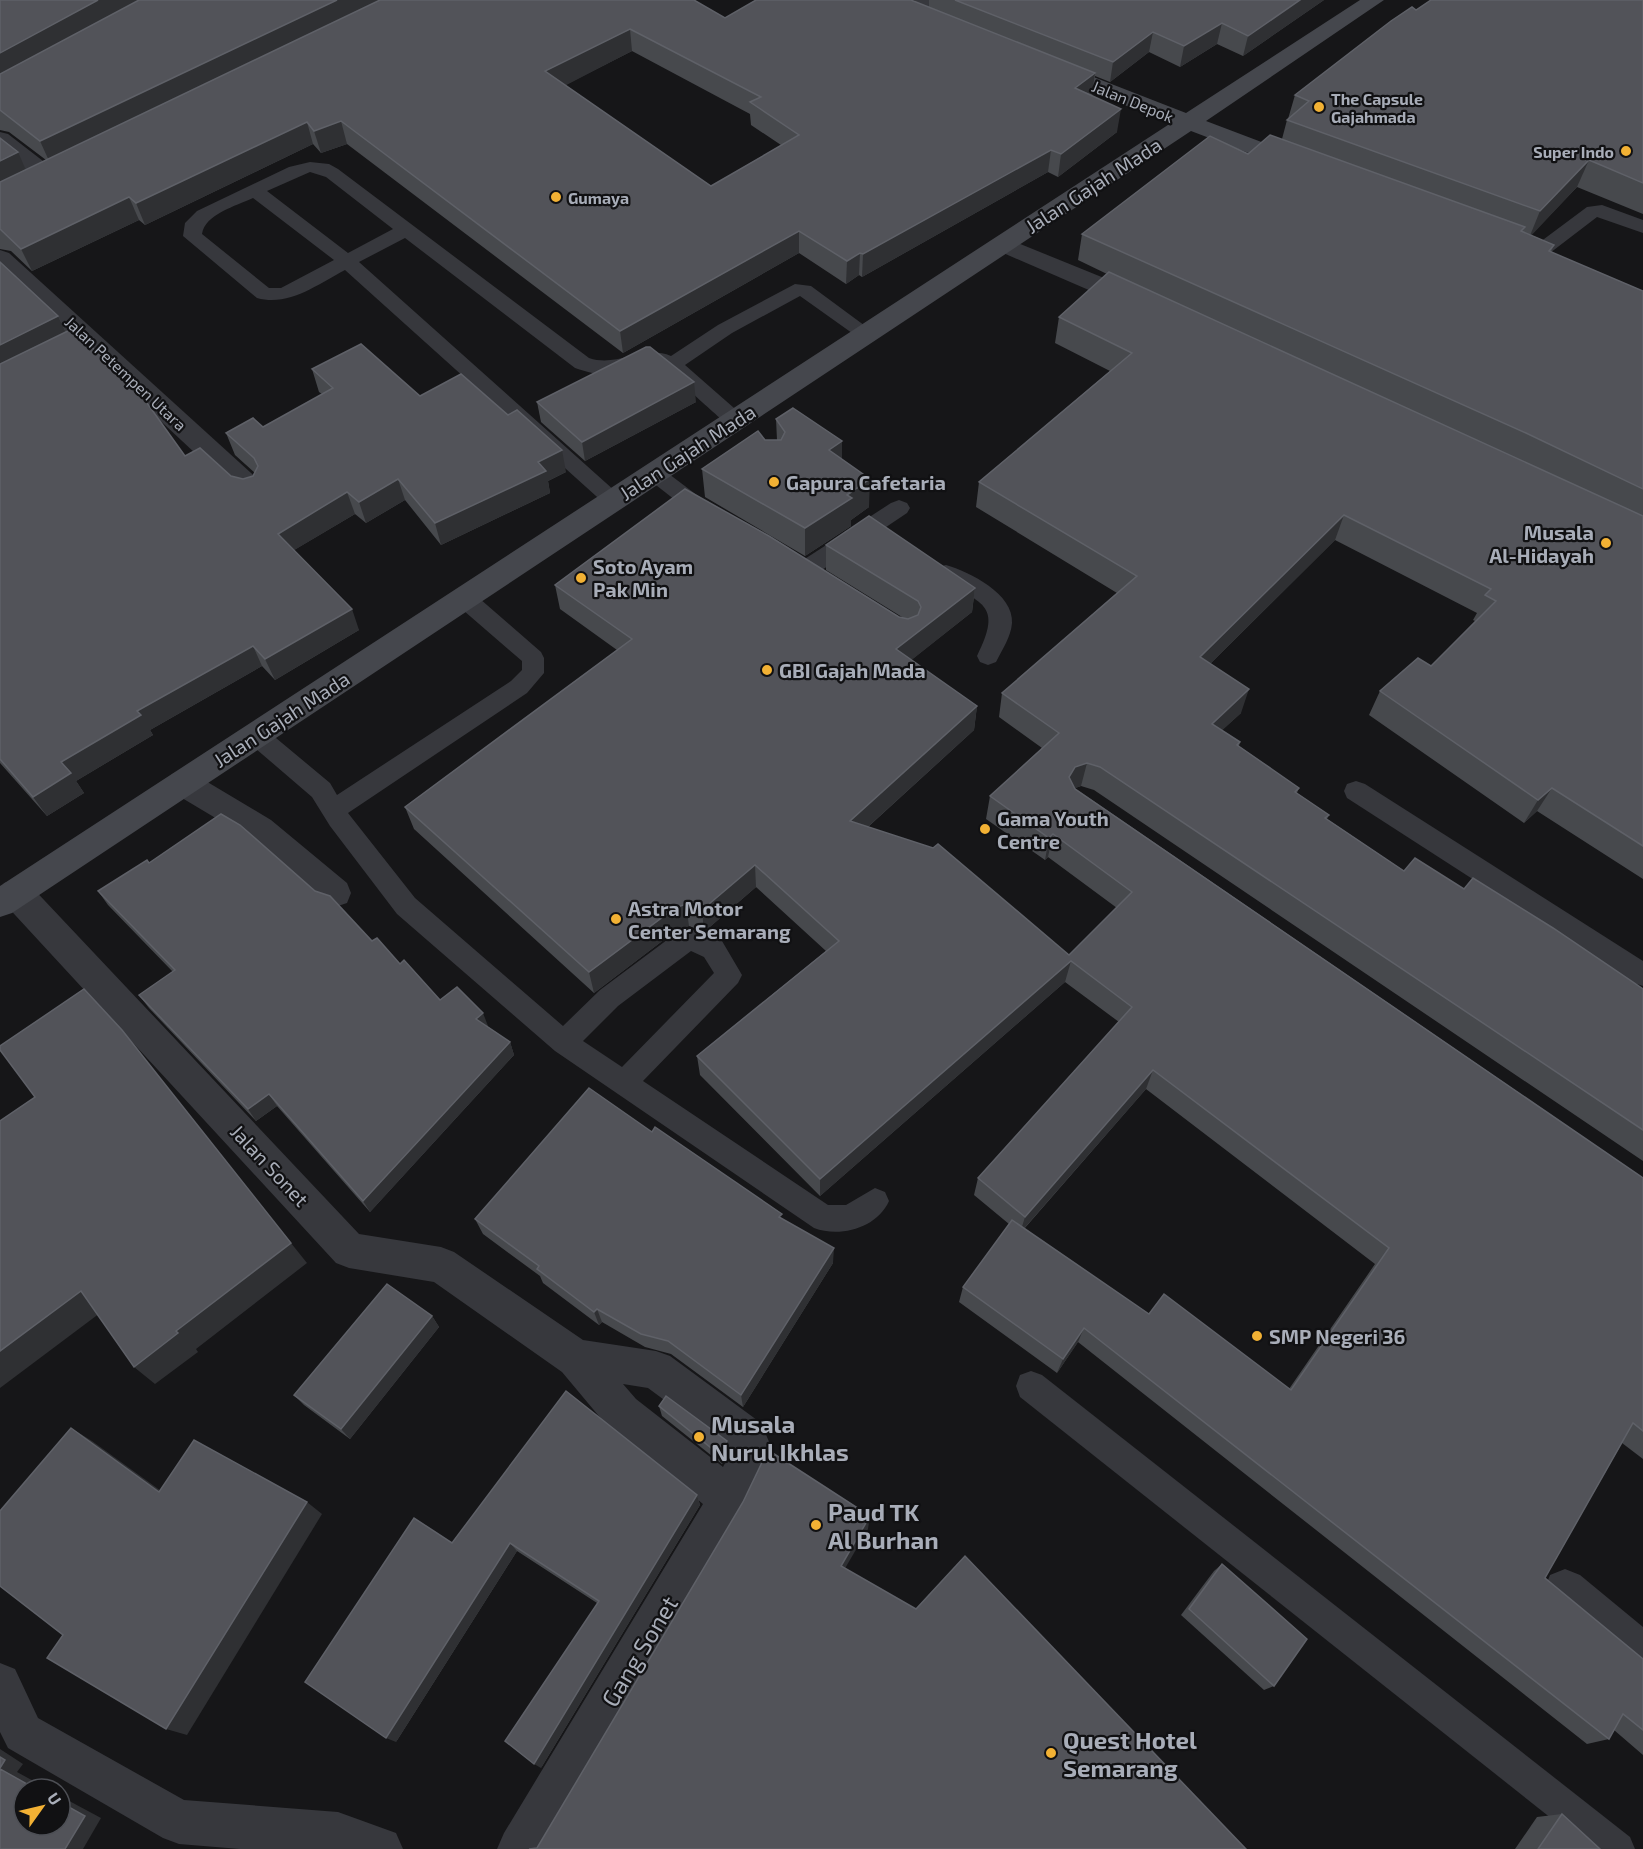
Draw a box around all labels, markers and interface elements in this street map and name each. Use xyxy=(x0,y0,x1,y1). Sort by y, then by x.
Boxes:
street label: Jalan Depok xyxy=(1089,76,1177,126)
place label: The Capsule Gajahmada xyxy=(1331,89,1423,126)
marker: The Capsule Gajahmada xyxy=(1312,100,1326,114)
street label: Jalan Gajah Mada xyxy=(1020,132,1166,238)
place label: Super Indo xyxy=(1533,142,1614,161)
marker: Super Indo xyxy=(1619,144,1633,158)
place label: Gumaya xyxy=(568,188,629,208)
marker: Gumaya xyxy=(549,190,563,204)
street label: Jalan Petempen Utara xyxy=(61,312,191,434)
street label: Jalan Gajah Mada xyxy=(614,399,760,505)
place label: Gapura Cafetaria xyxy=(786,470,946,494)
marker: Gapura Cafetaria xyxy=(767,475,781,489)
place label: Musala Al-Hidayah xyxy=(1489,520,1594,568)
marker: Musala Al-Hidayah xyxy=(1599,536,1613,550)
place label: Soto Ayam Pak Min xyxy=(593,554,693,601)
marker: Soto Ayam Pak Min xyxy=(574,571,588,585)
place label: GBI Gajah Mada xyxy=(779,658,926,682)
marker: GBI Gajah Mada xyxy=(760,663,774,677)
street label: Jalan Gajah Mada xyxy=(208,666,354,772)
place label: Gama Youth Centre xyxy=(997,806,1109,853)
marker: Gama Youth Centre xyxy=(978,822,992,836)
place label: Astra Motor Center Semarang xyxy=(628,896,791,943)
marker: Astra Motor Center Semarang xyxy=(609,912,623,926)
street label: Jalan Sonet xyxy=(226,1119,314,1211)
place label: SMP Negeri 36 xyxy=(1269,1324,1405,1348)
marker: SMP Negeri 36 xyxy=(1250,1329,1264,1343)
place label: Musala Nurul Ikhlas xyxy=(711,1409,849,1466)
marker: Musala Nurul Ikhlas xyxy=(692,1430,706,1444)
place label: Paud TK Al Burhan xyxy=(828,1497,939,1554)
marker: Paud TK Al Burhan xyxy=(809,1518,823,1532)
street label: Gang Sonet xyxy=(595,1590,683,1712)
place label: Quest Hotel Semarang xyxy=(1063,1725,1197,1782)
marker: Quest Hotel Semarang xyxy=(1044,1746,1058,1760)
north arrow xyxy=(12,1777,72,1837)
text: U xyxy=(44,1788,66,1808)

